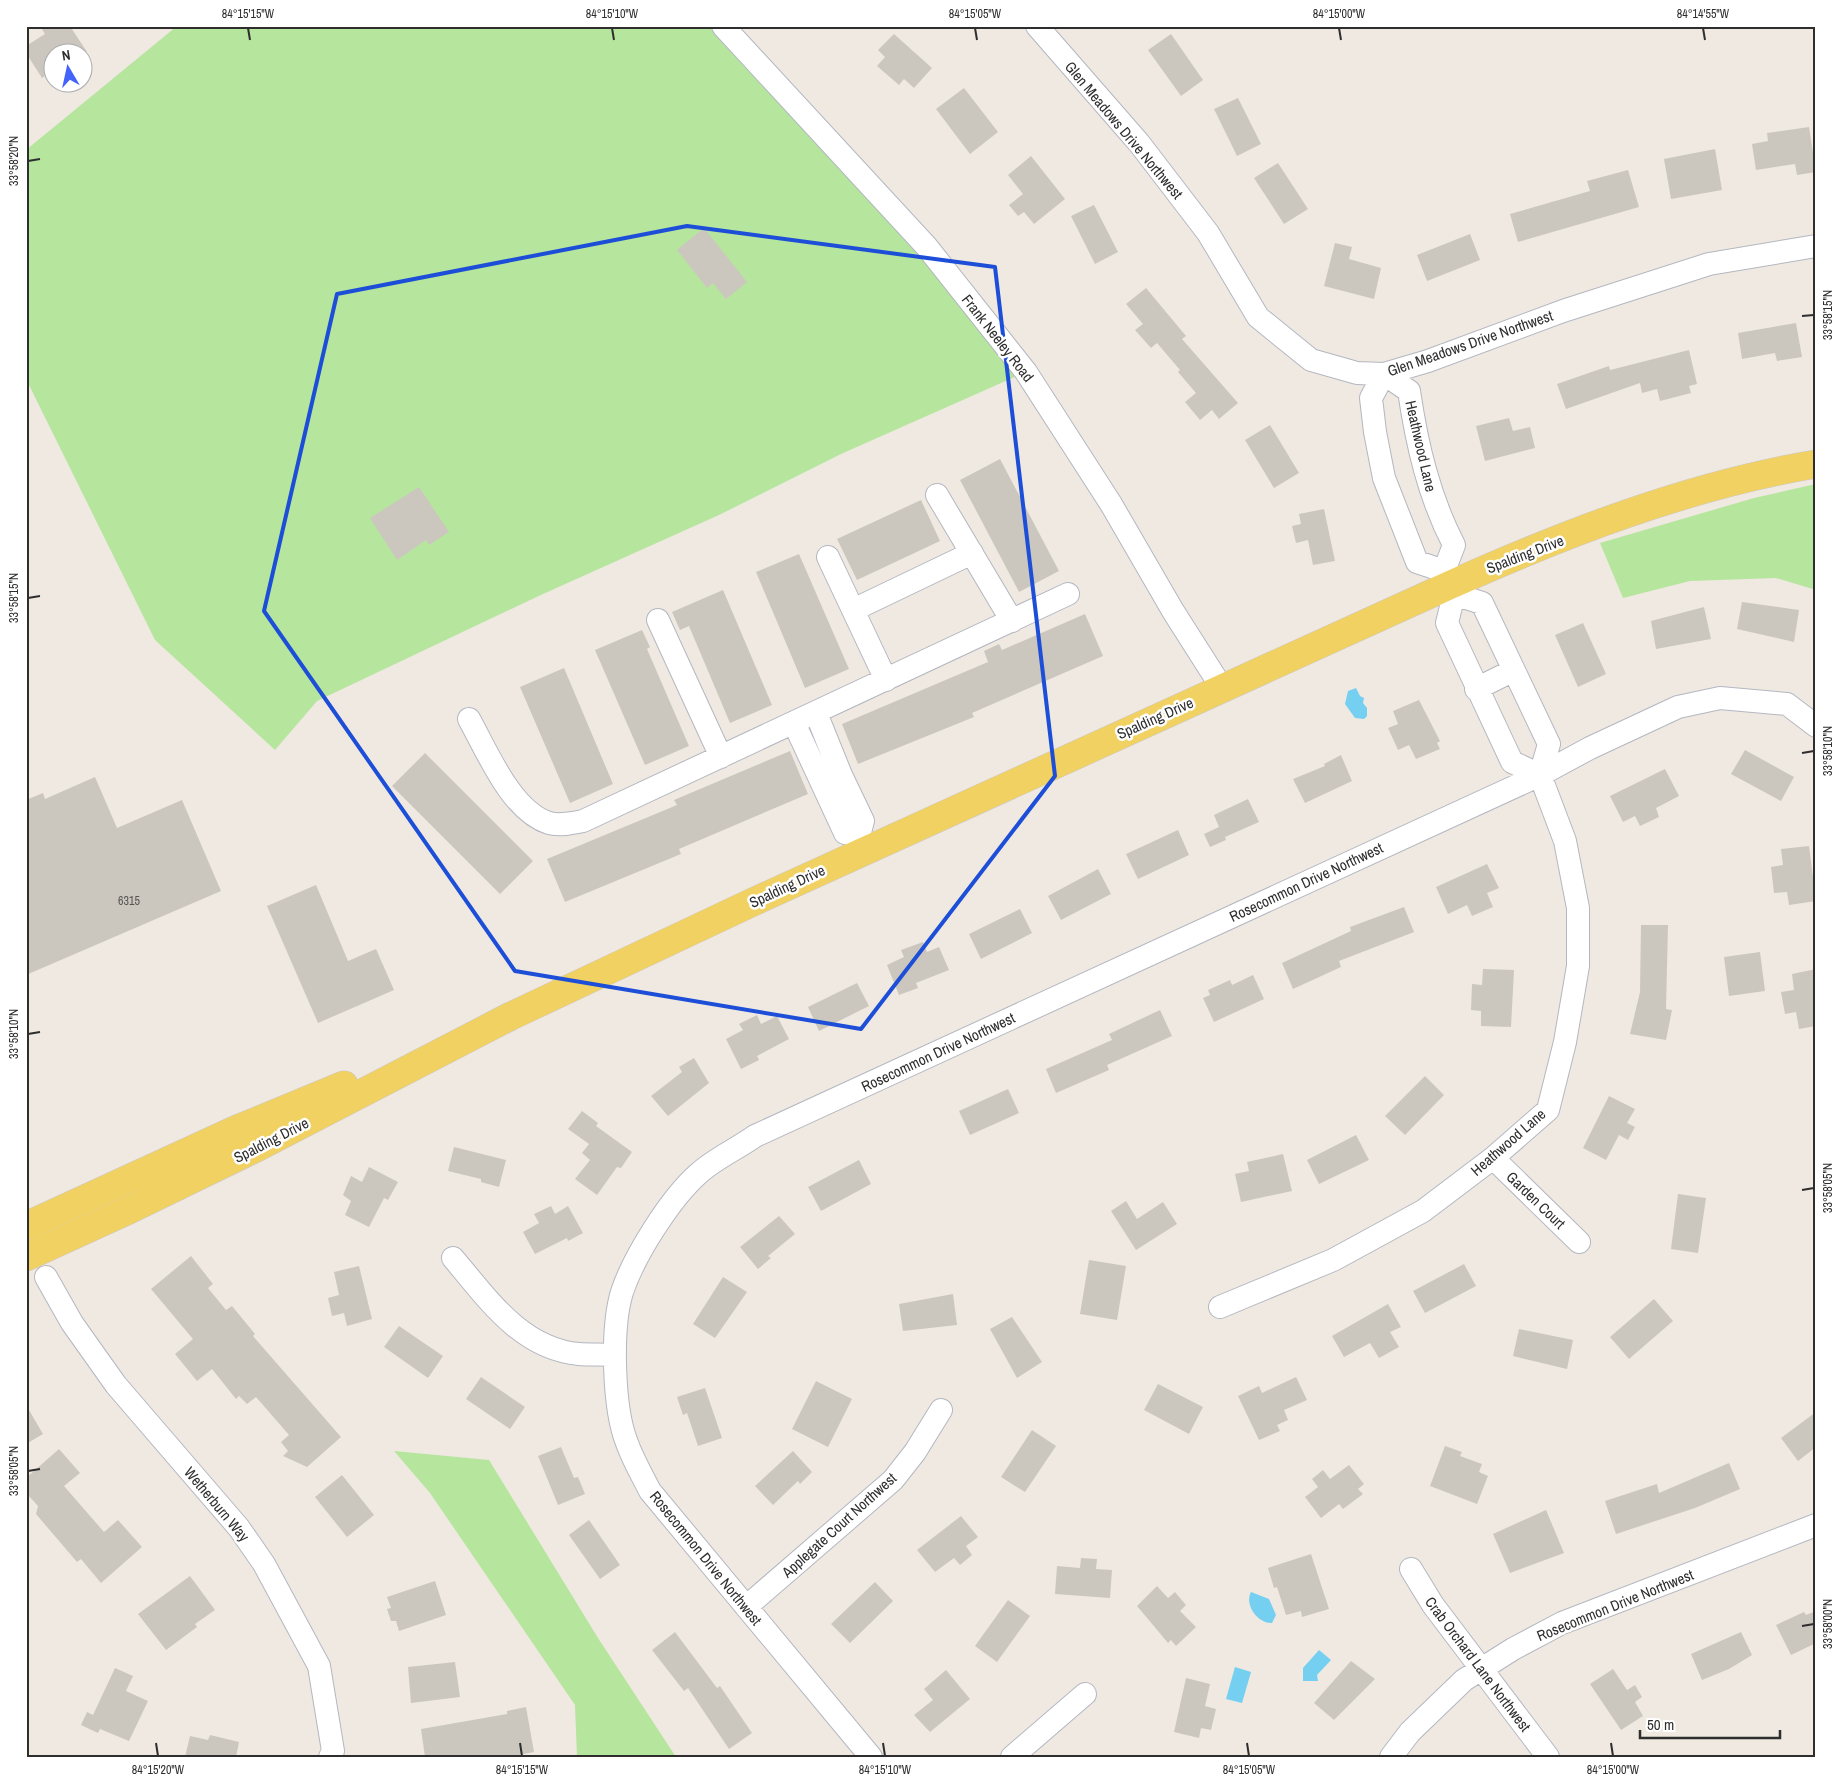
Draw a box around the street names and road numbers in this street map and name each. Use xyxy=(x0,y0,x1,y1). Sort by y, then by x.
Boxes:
street label: Glen Meadows Drive Northwest xyxy=(1060,57,1188,204)
street label: Frank Neeley Road xyxy=(957,290,1039,386)
street label: Glen Meadows Drive Northwest xyxy=(1384,305,1556,381)
street label: Heathwood Lane xyxy=(1400,398,1442,494)
street label: Spalding Drive xyxy=(1483,530,1567,578)
street label: Spalding Drive xyxy=(1114,692,1197,744)
street label: Rosecommon Drive Northwest xyxy=(1226,837,1387,927)
street label: Spalding Drive xyxy=(746,859,828,913)
street label: Rosecommon Drive Northwest xyxy=(858,1007,1019,1097)
street label: Heathwood Lane xyxy=(1466,1103,1550,1180)
street label: Spalding Drive xyxy=(230,1112,312,1168)
street label: Garden Court xyxy=(1502,1167,1571,1234)
street label: Wetherburn Way xyxy=(180,1462,255,1546)
street label: Applegate Court Northwest xyxy=(776,1467,901,1583)
street label: Rosecommon Drive Northwest xyxy=(645,1486,767,1630)
street label: Rosecommon Drive Northwest xyxy=(1533,1564,1697,1646)
street label: Crab Orchard Lane Northwest xyxy=(1420,1592,1536,1736)

